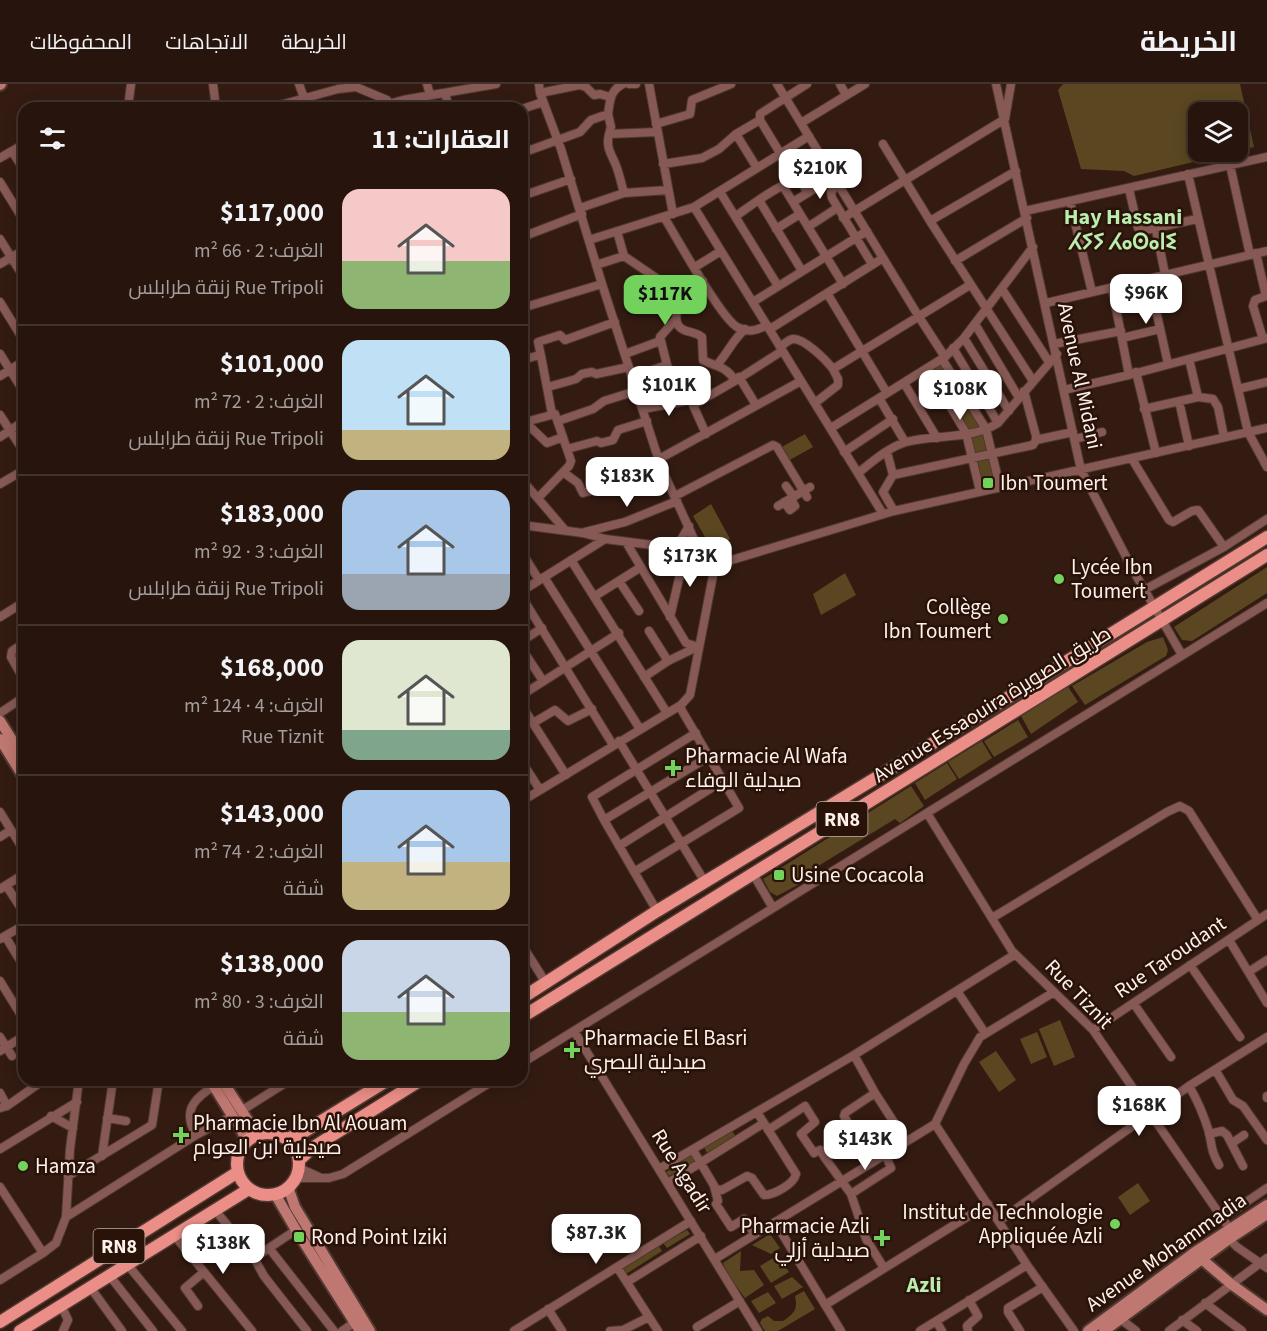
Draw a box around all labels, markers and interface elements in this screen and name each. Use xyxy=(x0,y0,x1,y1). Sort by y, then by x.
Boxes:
text: الخريطة xyxy=(1140,22,1237,62)
text: المحفوظات xyxy=(30,27,132,57)
text: الاتجاهات xyxy=(165,27,248,57)
text: الخريطة xyxy=(281,27,347,57)
map controls xyxy=(1188,102,1248,162)
button: layers xyxy=(1188,102,1248,162)
text: العقارات: 11 xyxy=(371,121,510,158)
icon: filters xyxy=(36,122,69,155)
pin: $210K xyxy=(778,149,862,200)
text: $210K xyxy=(793,154,847,182)
text: $117,000 xyxy=(220,194,324,231)
district label: Hay Hassani ⵃⵢⵢ ⵃⴰⵙⴰⵏⵉ xyxy=(1064,201,1182,258)
icon: home xyxy=(390,213,462,285)
text: الغرف: 2 · 66 m² xyxy=(194,237,324,265)
text: Rue Tripoli زنقة طرابلس xyxy=(129,274,324,302)
pin: $96K xyxy=(1110,274,1182,325)
pin: $117K xyxy=(623,275,707,326)
text: $96K xyxy=(1124,279,1168,307)
text: $117K xyxy=(638,280,692,308)
street label: Avenue Al Midani xyxy=(1050,300,1110,452)
text: $101,000 xyxy=(220,345,324,382)
icon: home xyxy=(390,364,462,436)
pin: $101K xyxy=(627,366,711,417)
pin: $108K xyxy=(918,370,1002,421)
text: $101K xyxy=(642,371,696,399)
text: $108K xyxy=(933,375,987,403)
text: الغرف: 2 · 72 m² xyxy=(194,388,324,416)
text: Rue Tripoli زنقة طرابلس xyxy=(129,425,324,453)
pin: $183K xyxy=(585,457,669,508)
text: $183K xyxy=(600,462,654,490)
place label: Ibn Toumert xyxy=(1000,468,1108,498)
marker: Ibn Toumert xyxy=(981,476,995,490)
text: $183,000 xyxy=(220,495,324,532)
icon: home xyxy=(390,514,462,586)
pin: $173K xyxy=(648,537,732,588)
text: الغرف: 3 · 92 m² xyxy=(194,538,324,566)
text: $173K xyxy=(663,542,717,570)
place label: Lycée Ibn Toumert xyxy=(1071,552,1153,606)
marker: Lycée Ibn Toumert xyxy=(1052,572,1066,586)
text: Rue Tripoli زنقة طرابلس xyxy=(129,575,324,603)
place label: Collège Ibn Toumert xyxy=(883,592,991,646)
marker: Collège Ibn Toumert xyxy=(996,612,1010,626)
street label: Avenue Essaouira طريق الصويرة xyxy=(867,618,1117,790)
text: $168,000 xyxy=(220,649,324,686)
icon: home xyxy=(390,664,462,736)
text: الغرف: 4 · 124 m² xyxy=(184,692,324,720)
text: Rue Tiznit xyxy=(241,723,324,751)
place label: Pharmacie Al Wafa صيدلية الوفاء xyxy=(685,741,848,795)
marker: Pharmacie Al Wafa صيدلية الوفاء xyxy=(666,761,680,775)
text: $143,000 xyxy=(220,795,324,832)
road number: RN8 xyxy=(816,802,868,836)
icon: home xyxy=(390,814,462,886)
text: الغرف: 2 · 74 m² xyxy=(194,838,324,866)
place label: Usine Cocacola xyxy=(791,860,924,890)
marker: Usine Cocacola xyxy=(772,868,786,882)
text: شقة xyxy=(283,875,324,903)
street label: Rue Taroudant xyxy=(1108,908,1232,1006)
text: $138,000 xyxy=(220,945,324,982)
street label: Rue Tiznit xyxy=(1038,952,1120,1036)
icon: home xyxy=(390,964,462,1036)
text: الغرف: 3 · 80 m² xyxy=(194,988,324,1016)
place label: Pharmacie El Basri صيدلية البصري xyxy=(584,1023,747,1078)
text: شقة xyxy=(283,1025,324,1053)
marker: Pharmacie El Basri صيدلية البصري xyxy=(565,1043,579,1057)
pin: $168K xyxy=(1097,1086,1181,1137)
text: $168K xyxy=(1112,1091,1166,1119)
place label: Pharmacie Ibn Al Aouam صيدلية ابن العوام xyxy=(193,1108,408,1162)
pin: $143K xyxy=(823,1120,907,1171)
street label: Rue Agadir xyxy=(644,1123,720,1220)
text: $143K xyxy=(838,1125,892,1153)
marker: Pharmacie Ibn Al Aouam صيدلية ابن العوام xyxy=(174,1128,188,1142)
place label: Hamza xyxy=(35,1151,96,1181)
marker: Hamza xyxy=(16,1159,30,1173)
street label: Avenue Mohammadia xyxy=(1079,1185,1253,1319)
place label: Institut de Technologie Appliquée Azli xyxy=(902,1197,1103,1251)
place label: Pharmacie Azli صيدلية أزلي xyxy=(741,1211,870,1266)
pin: $87.3K xyxy=(547,1214,645,1265)
marker: Institut de Technologie Appliquée Azli xyxy=(1108,1217,1122,1231)
text: $87.3K xyxy=(566,1219,626,1247)
place label: Rond Point Iziki xyxy=(311,1222,447,1252)
pin: $138K xyxy=(181,1224,265,1275)
road number: RN8 xyxy=(94,1229,144,1263)
text: $138K xyxy=(196,1229,250,1257)
marker: Rond Point Iziki xyxy=(292,1230,306,1244)
marker: Pharmacie Azli صيدلية أزلي xyxy=(875,1231,889,1245)
district label: Azli xyxy=(905,1269,942,1301)

